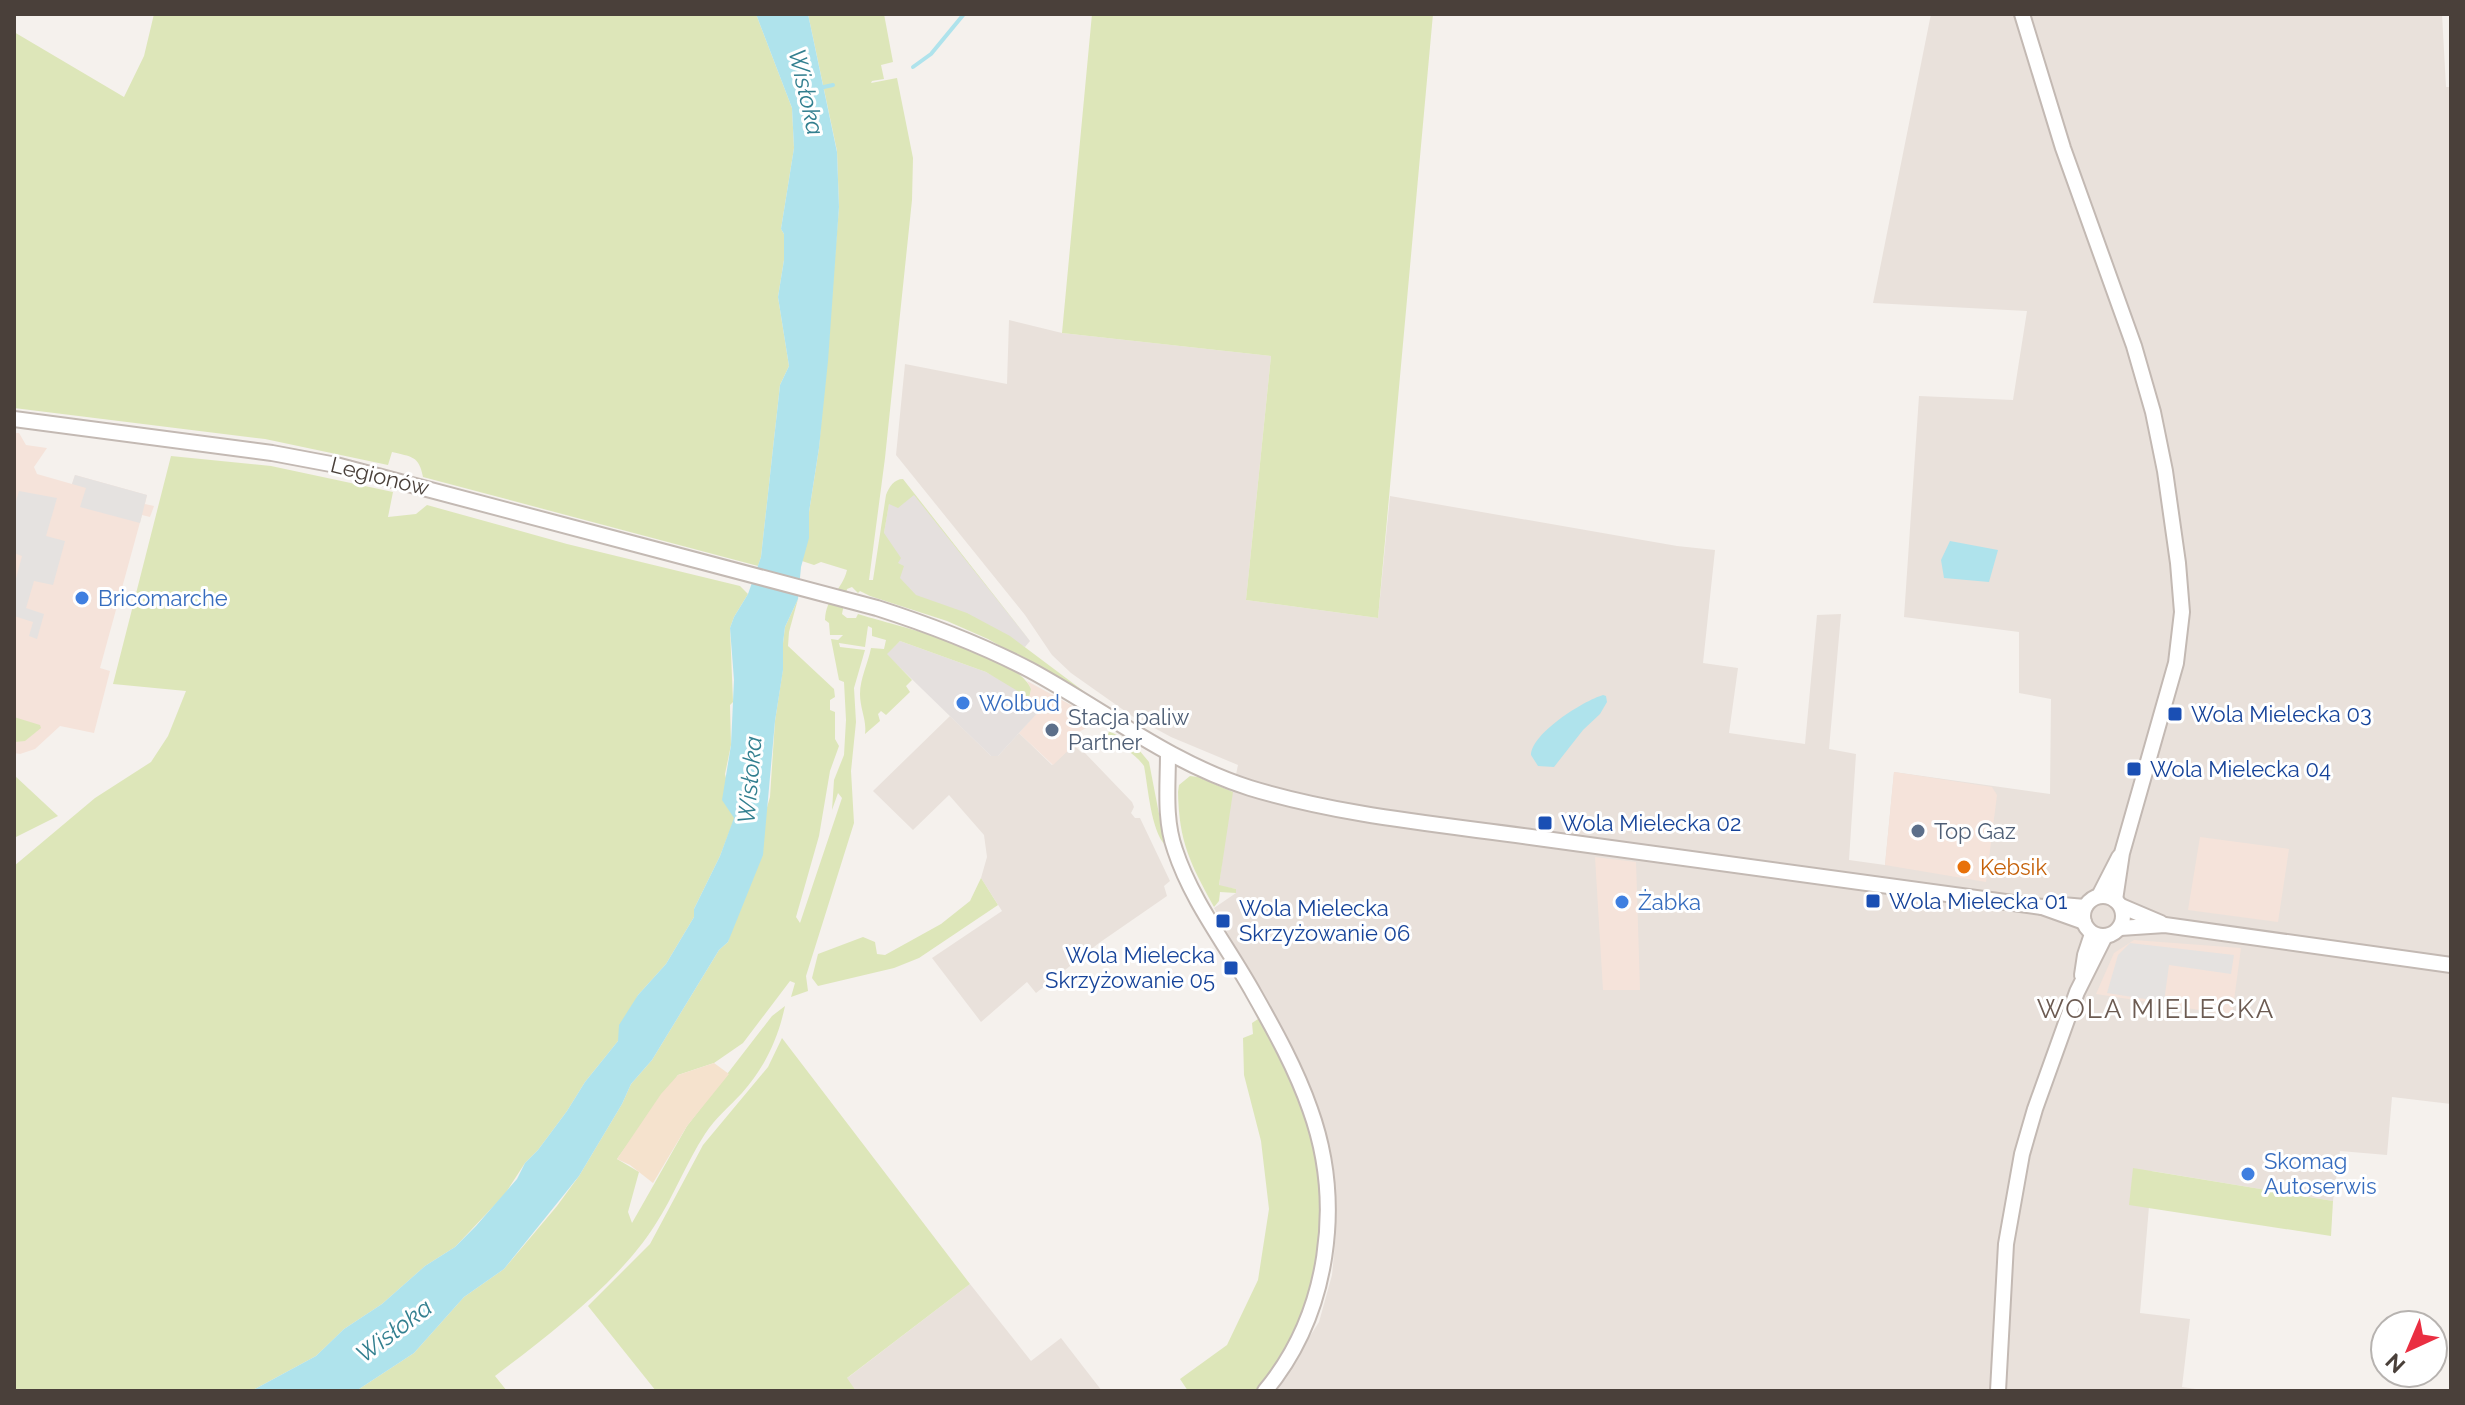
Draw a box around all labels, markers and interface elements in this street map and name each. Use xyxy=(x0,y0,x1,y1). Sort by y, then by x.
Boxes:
water label: Wisłoka xyxy=(782,46,830,138)
street label: Legionów xyxy=(328,451,432,501)
place label: Bricomarche xyxy=(98,585,228,611)
marker: Bricomarche xyxy=(73,589,91,607)
place label: Wolbud xyxy=(979,690,1060,716)
marker: Wolbud xyxy=(954,694,972,712)
place label: Wola Mielecka 03 xyxy=(2191,701,2372,727)
place label: Stacja paliw Partner xyxy=(1068,704,1189,755)
marker: Wola Mielecka 03 xyxy=(2166,705,2184,723)
marker: Stacja paliw Partner xyxy=(1043,721,1061,739)
water label: Wisłoka xyxy=(731,735,768,825)
place label: Wola Mielecka 04 xyxy=(2150,756,2331,782)
marker: Wola Mielecka 04 xyxy=(2125,760,2143,778)
place label: Wola Mielecka 02 xyxy=(1561,810,1741,836)
marker: Wola Mielecka 02 xyxy=(1536,814,1554,832)
place label: Top Gaz xyxy=(1934,818,2016,844)
marker: Top Gaz xyxy=(1909,822,1927,840)
place label: Kebsik xyxy=(1980,854,2047,880)
marker: Kebsik xyxy=(1955,858,1973,876)
place label: Wola Mielecka 01 xyxy=(1889,888,2067,914)
place label: Żabka xyxy=(1638,889,1701,915)
marker: Wola Mielecka 01 xyxy=(1864,892,1882,910)
marker: Żabka xyxy=(1613,893,1631,911)
place label: Wola Mielecka Skrzyżowanie 06 xyxy=(1239,895,1410,946)
marker: Wola Mielecka Skrzyżowanie 06 xyxy=(1214,912,1232,930)
place label: Wola Mielecka Skrzyżowanie 05 xyxy=(1045,942,1215,993)
marker: Wola Mielecka Skrzyżowanie 05 xyxy=(1222,959,1240,977)
district label: WOLA MIELECKA xyxy=(2037,994,2275,1024)
place label: Skomag Autoserwis xyxy=(2264,1148,2377,1199)
marker: Skomag Autoserwis xyxy=(2239,1165,2257,1183)
water label: Wisłoka xyxy=(350,1293,437,1369)
north arrow xyxy=(2369,1309,2449,1389)
text: N xyxy=(2380,1348,2410,1379)

